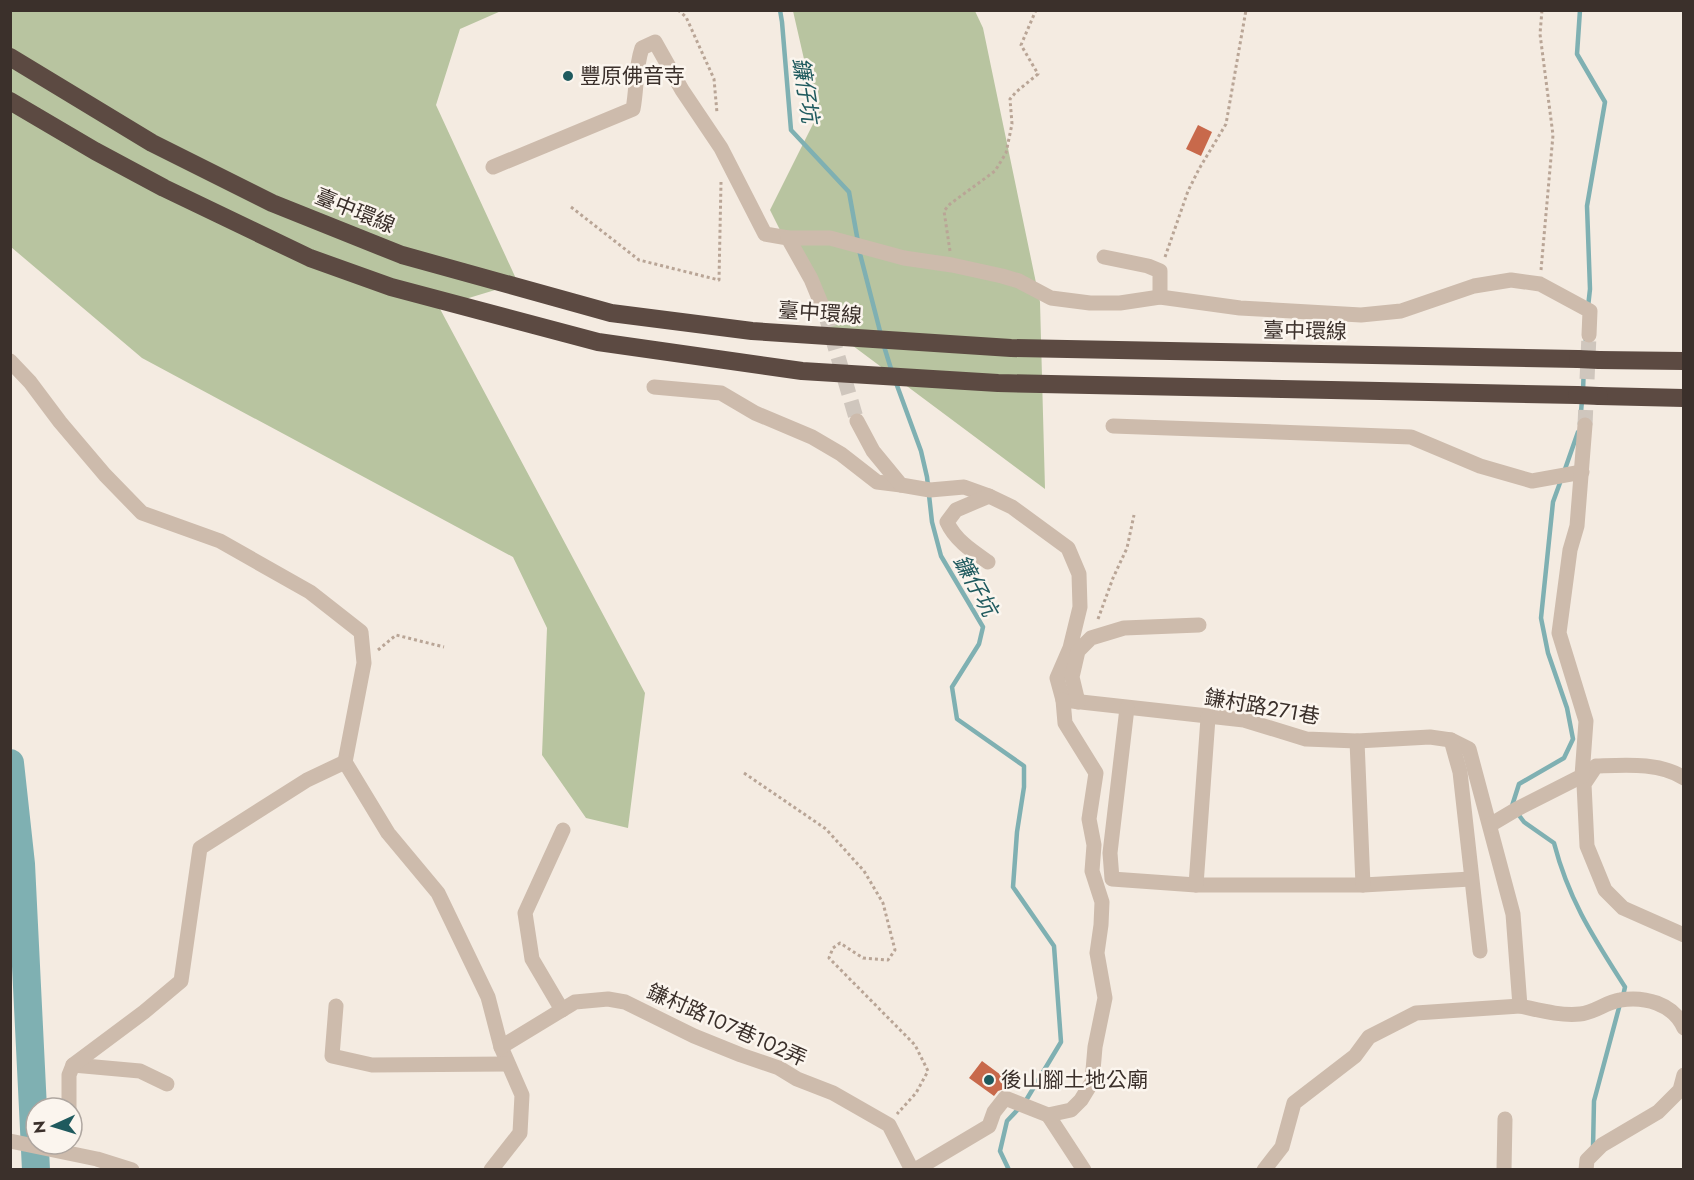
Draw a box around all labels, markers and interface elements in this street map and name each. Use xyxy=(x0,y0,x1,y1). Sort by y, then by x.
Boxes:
water label: 鐮仔坑 xyxy=(785,55,827,128)
place label: 豐原佛音寺 xyxy=(580,61,685,91)
marker: 豐原佛音寺 xyxy=(561,69,575,83)
street label: 臺中環線 xyxy=(310,181,400,241)
street label: 臺中環線 xyxy=(777,295,863,331)
street label: 臺中環線 xyxy=(1263,315,1347,347)
water label: 鐮仔坑 xyxy=(946,548,1007,624)
street label: 鎌村路271巷 xyxy=(1202,682,1322,732)
street label: 鎌村路107巷102弄 xyxy=(642,976,812,1074)
place label: 後山腳土地公廟 xyxy=(1001,1065,1148,1095)
marker: 後山腳土地公廟 xyxy=(982,1073,996,1087)
north arrow xyxy=(24,1096,84,1156)
text: N xyxy=(28,1120,51,1134)

